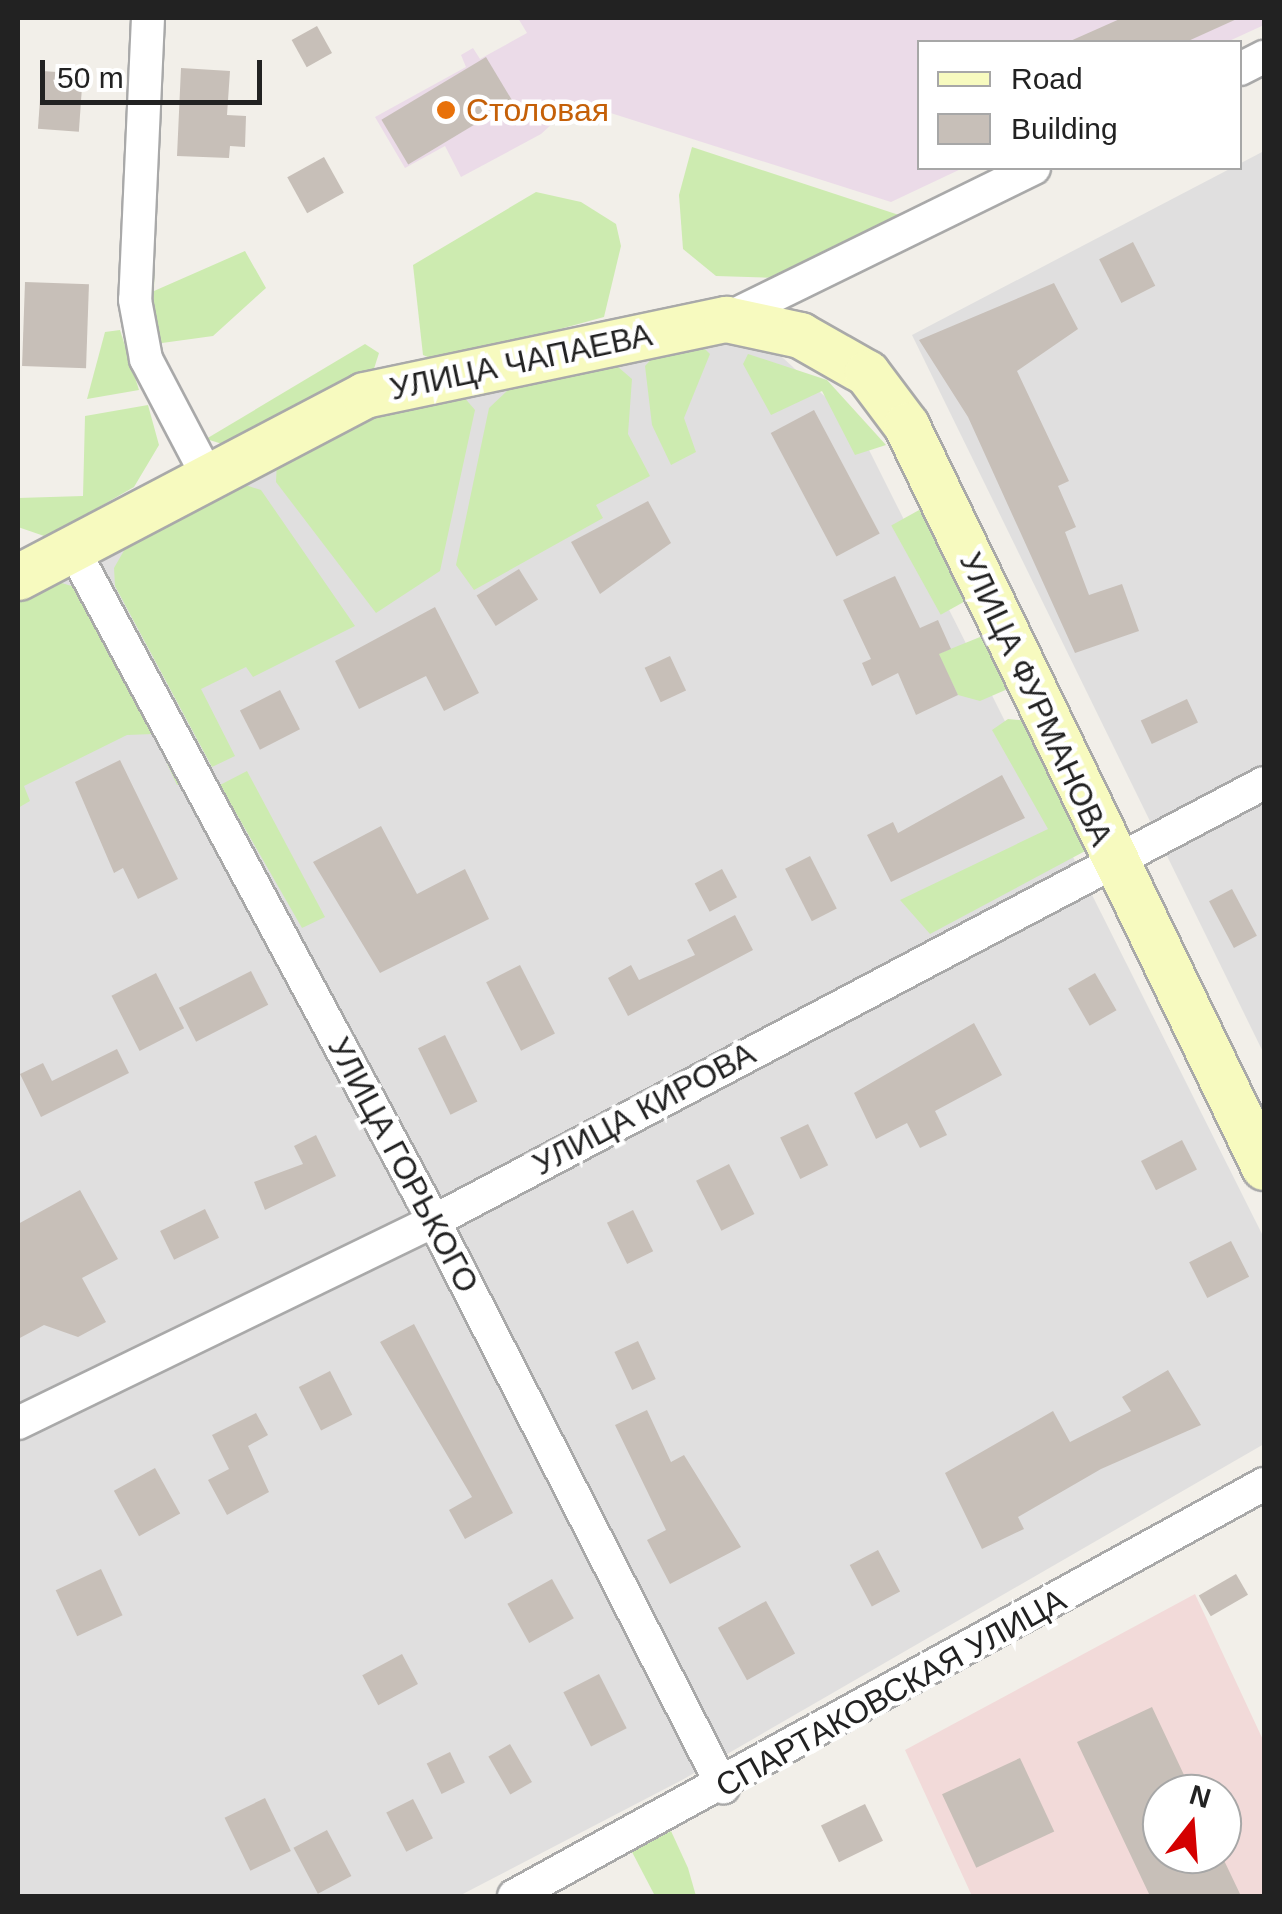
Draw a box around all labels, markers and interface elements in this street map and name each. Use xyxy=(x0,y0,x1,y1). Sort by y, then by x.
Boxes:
scale bar xyxy=(45,40,268,102)
legend xyxy=(917,40,1242,170)
text: 50 m xyxy=(57,61,124,94)
text: Road xyxy=(1011,62,1083,95)
place label: Столовая xyxy=(466,91,609,129)
marker: Столовая xyxy=(435,99,457,121)
text: Building xyxy=(1011,112,1118,145)
street label: УЛИЦА ЧАПАЕВА xyxy=(387,315,655,409)
street label: УЛИЦА ФУРМАНОВА xyxy=(951,546,1121,852)
street label: УЛИЦА ГОРЬКОГО xyxy=(319,1031,487,1299)
street label: УЛИЦА КИРОВА xyxy=(526,1034,762,1184)
street label: СПАРТАКОВСКАЯ УЛИЦА xyxy=(709,1581,1073,1805)
north arrow xyxy=(1142,1774,1242,1874)
text: N xyxy=(1186,1779,1215,1815)

